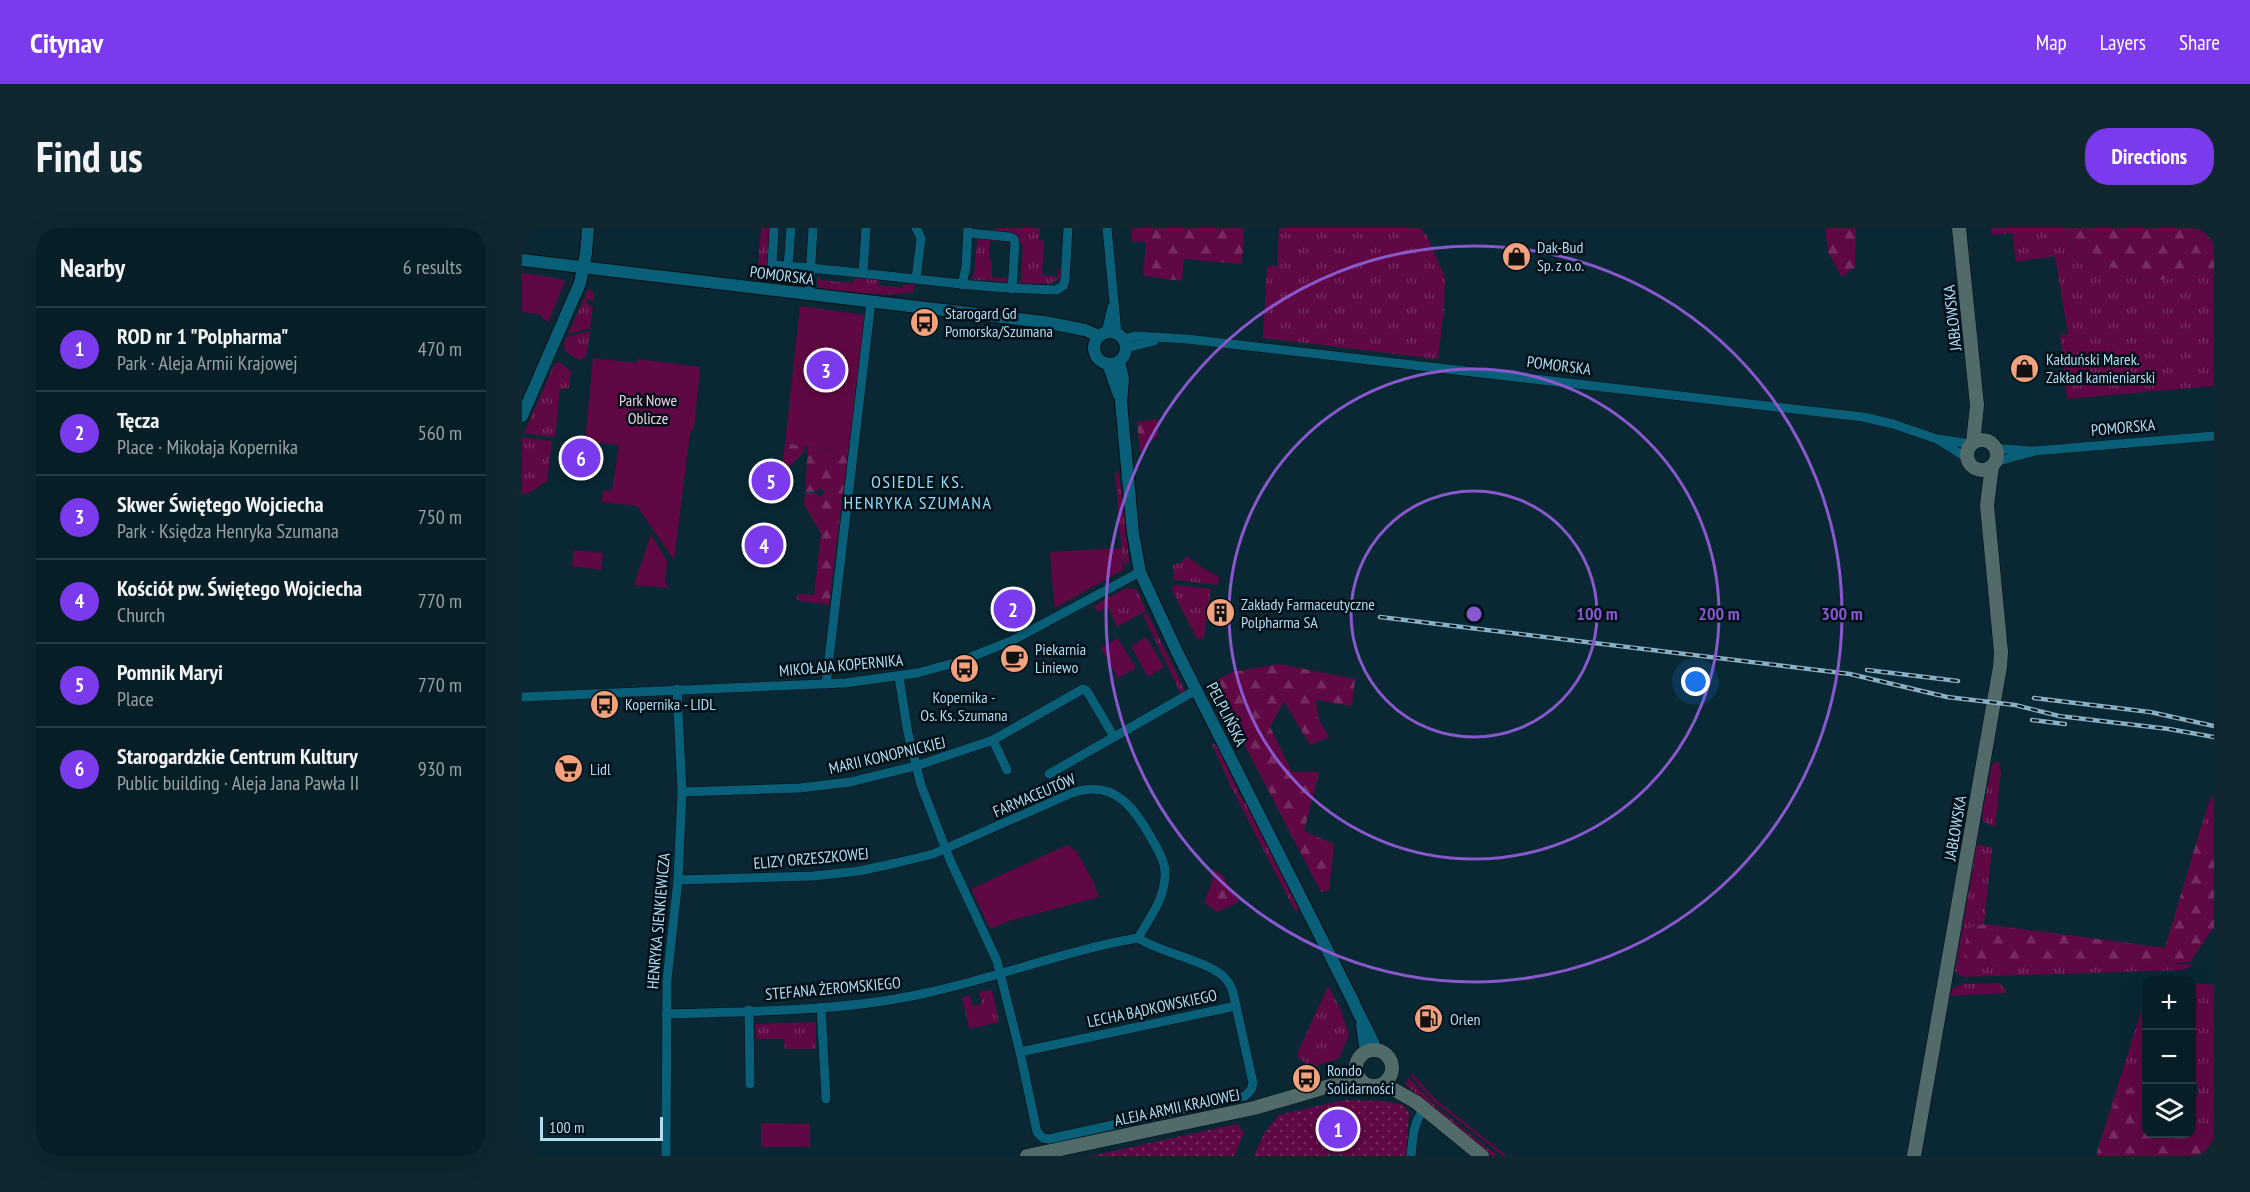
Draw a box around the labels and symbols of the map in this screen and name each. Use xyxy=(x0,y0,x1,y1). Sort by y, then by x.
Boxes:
place label: Dak-Bud Sp. z o.o. xyxy=(1537,237,1584,275)
shop icon: Dak-Bud Sp. z o.o. xyxy=(1500,240,1532,272)
street label: POMORSKA xyxy=(749,261,816,289)
street label: JABŁOWSKA xyxy=(1939,284,1965,353)
place label: Starogard Gd Pomorska/Szumana xyxy=(945,303,1053,341)
bus stop icon: Starogard Gd Pomorska/Szumana xyxy=(908,306,940,338)
pin: 3 xyxy=(806,348,846,392)
place label: Kałduński Marek. Zakład kamieniarski xyxy=(2046,349,2155,387)
street label: POMORSKA xyxy=(1526,351,1593,379)
shop icon: Kałduński Marek. Zakład kamieniarski xyxy=(2009,352,2041,384)
park label: Park Nowe Oblicze xyxy=(619,390,677,428)
street label: POMORSKA xyxy=(2090,414,2156,440)
pin: 6 xyxy=(562,436,600,480)
pin: 5 xyxy=(752,458,790,504)
district label: OSIEDLE KS. HENRYKA SZUMANA xyxy=(844,470,992,514)
pin: 4 xyxy=(744,522,784,568)
pin: 2 xyxy=(994,586,1032,632)
place label: Zakłady Farmaceutyczne Polpharma SA xyxy=(1241,594,1375,632)
building icon: Zakłady Farmaceutyczne Polpharma SA xyxy=(1204,597,1236,629)
text: 100 m xyxy=(1576,602,1618,625)
text: 200 m xyxy=(1698,602,1740,625)
text: 300 m xyxy=(1821,602,1863,625)
centre of rings xyxy=(1464,604,1484,624)
place label: Piekarnia Liniewo xyxy=(1035,639,1086,677)
cafe icon: Piekarnia Liniewo xyxy=(998,642,1030,674)
street label: MIKOŁAJA KOPERNIKA xyxy=(778,650,904,680)
bus stop icon: Kopernika - Os. Ks. Szumana xyxy=(948,653,980,685)
your location xyxy=(1681,667,1710,696)
street label: PELPLIŃSKA xyxy=(1202,679,1252,750)
place label: Kopernika - Os. Ks. Szumana xyxy=(920,687,1008,725)
bus stop icon: Kopernika - LIDL xyxy=(588,688,620,720)
place label: Kopernika - LIDL xyxy=(625,694,716,714)
street label: MARII KONOPNICKIEJ xyxy=(827,732,947,778)
supermarket icon: Lidl xyxy=(553,753,585,785)
place label: Lidl xyxy=(590,759,611,779)
street label: FARMACEUTÓW xyxy=(990,769,1078,821)
street label: JABŁOWSKA xyxy=(1939,793,1971,863)
street label: ELIZY ORZESZKOWEJ xyxy=(753,843,869,873)
street label: HENRYKA SIENKIEWICZA xyxy=(642,852,674,990)
street label: STEFANA ŻEROMSKIEGO xyxy=(764,972,902,1004)
street label: LECHA BĄDKOWSKIEGO xyxy=(1085,984,1219,1032)
fuel station icon: Orlen xyxy=(1413,1003,1445,1035)
place label: Orlen xyxy=(1450,1009,1481,1029)
place label: Rondo Solidarności xyxy=(1327,1060,1394,1098)
bus stop icon: Rondo Solidarności xyxy=(1290,1063,1322,1095)
street label: ALEJA ARMII KRAJOWEJ xyxy=(1112,1084,1242,1130)
pin: 1 xyxy=(1318,1106,1358,1152)
scale bar xyxy=(540,1114,663,1142)

